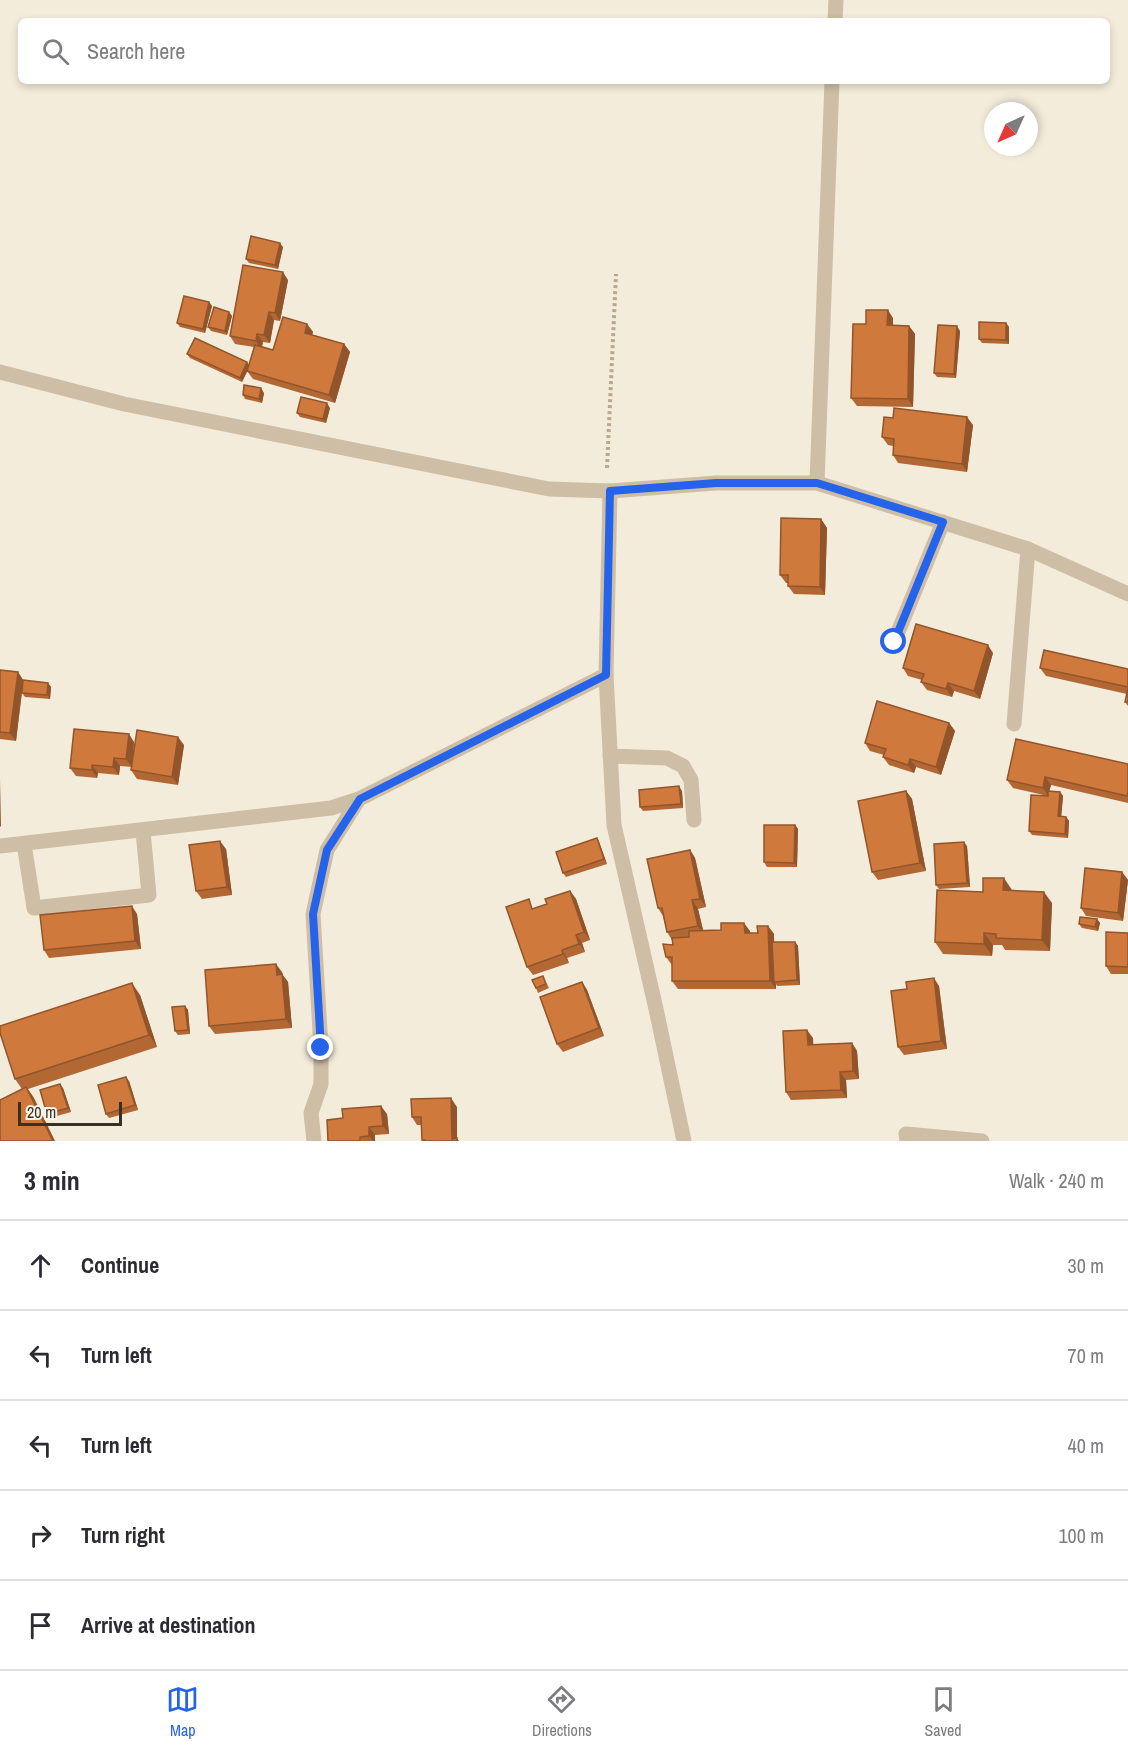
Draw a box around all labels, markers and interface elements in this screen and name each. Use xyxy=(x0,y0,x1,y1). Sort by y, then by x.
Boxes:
search box xyxy=(18,18,1110,84)
icon: search xyxy=(39,35,72,68)
text: Search here xyxy=(87,36,185,66)
north arrow xyxy=(984,102,1038,156)
route start xyxy=(880,628,906,654)
route end xyxy=(307,1034,333,1060)
scale bar xyxy=(18,1099,122,1126)
text: 20 m xyxy=(27,1101,56,1123)
text: 3 min xyxy=(24,1163,80,1198)
text: Walk · 240 m xyxy=(1009,1167,1104,1194)
icon: ahead xyxy=(24,1249,57,1282)
text: Continue xyxy=(81,1250,159,1280)
text: 30 m xyxy=(1068,1252,1104,1279)
icon: left xyxy=(24,1339,57,1372)
text: Turn left xyxy=(81,1340,152,1370)
text: 70 m xyxy=(1068,1342,1104,1369)
icon: left xyxy=(24,1429,57,1462)
text: Turn left xyxy=(81,1430,152,1460)
text: 40 m xyxy=(1068,1432,1104,1459)
icon: right xyxy=(24,1519,57,1552)
text: Turn right xyxy=(81,1520,165,1550)
text: 100 m xyxy=(1058,1522,1104,1549)
icon: arrive xyxy=(24,1609,57,1642)
text: Arrive at destination xyxy=(81,1610,255,1640)
tab: Map xyxy=(166,1683,199,1741)
tab: Directions xyxy=(532,1683,592,1741)
tab: Saved xyxy=(924,1683,962,1741)

